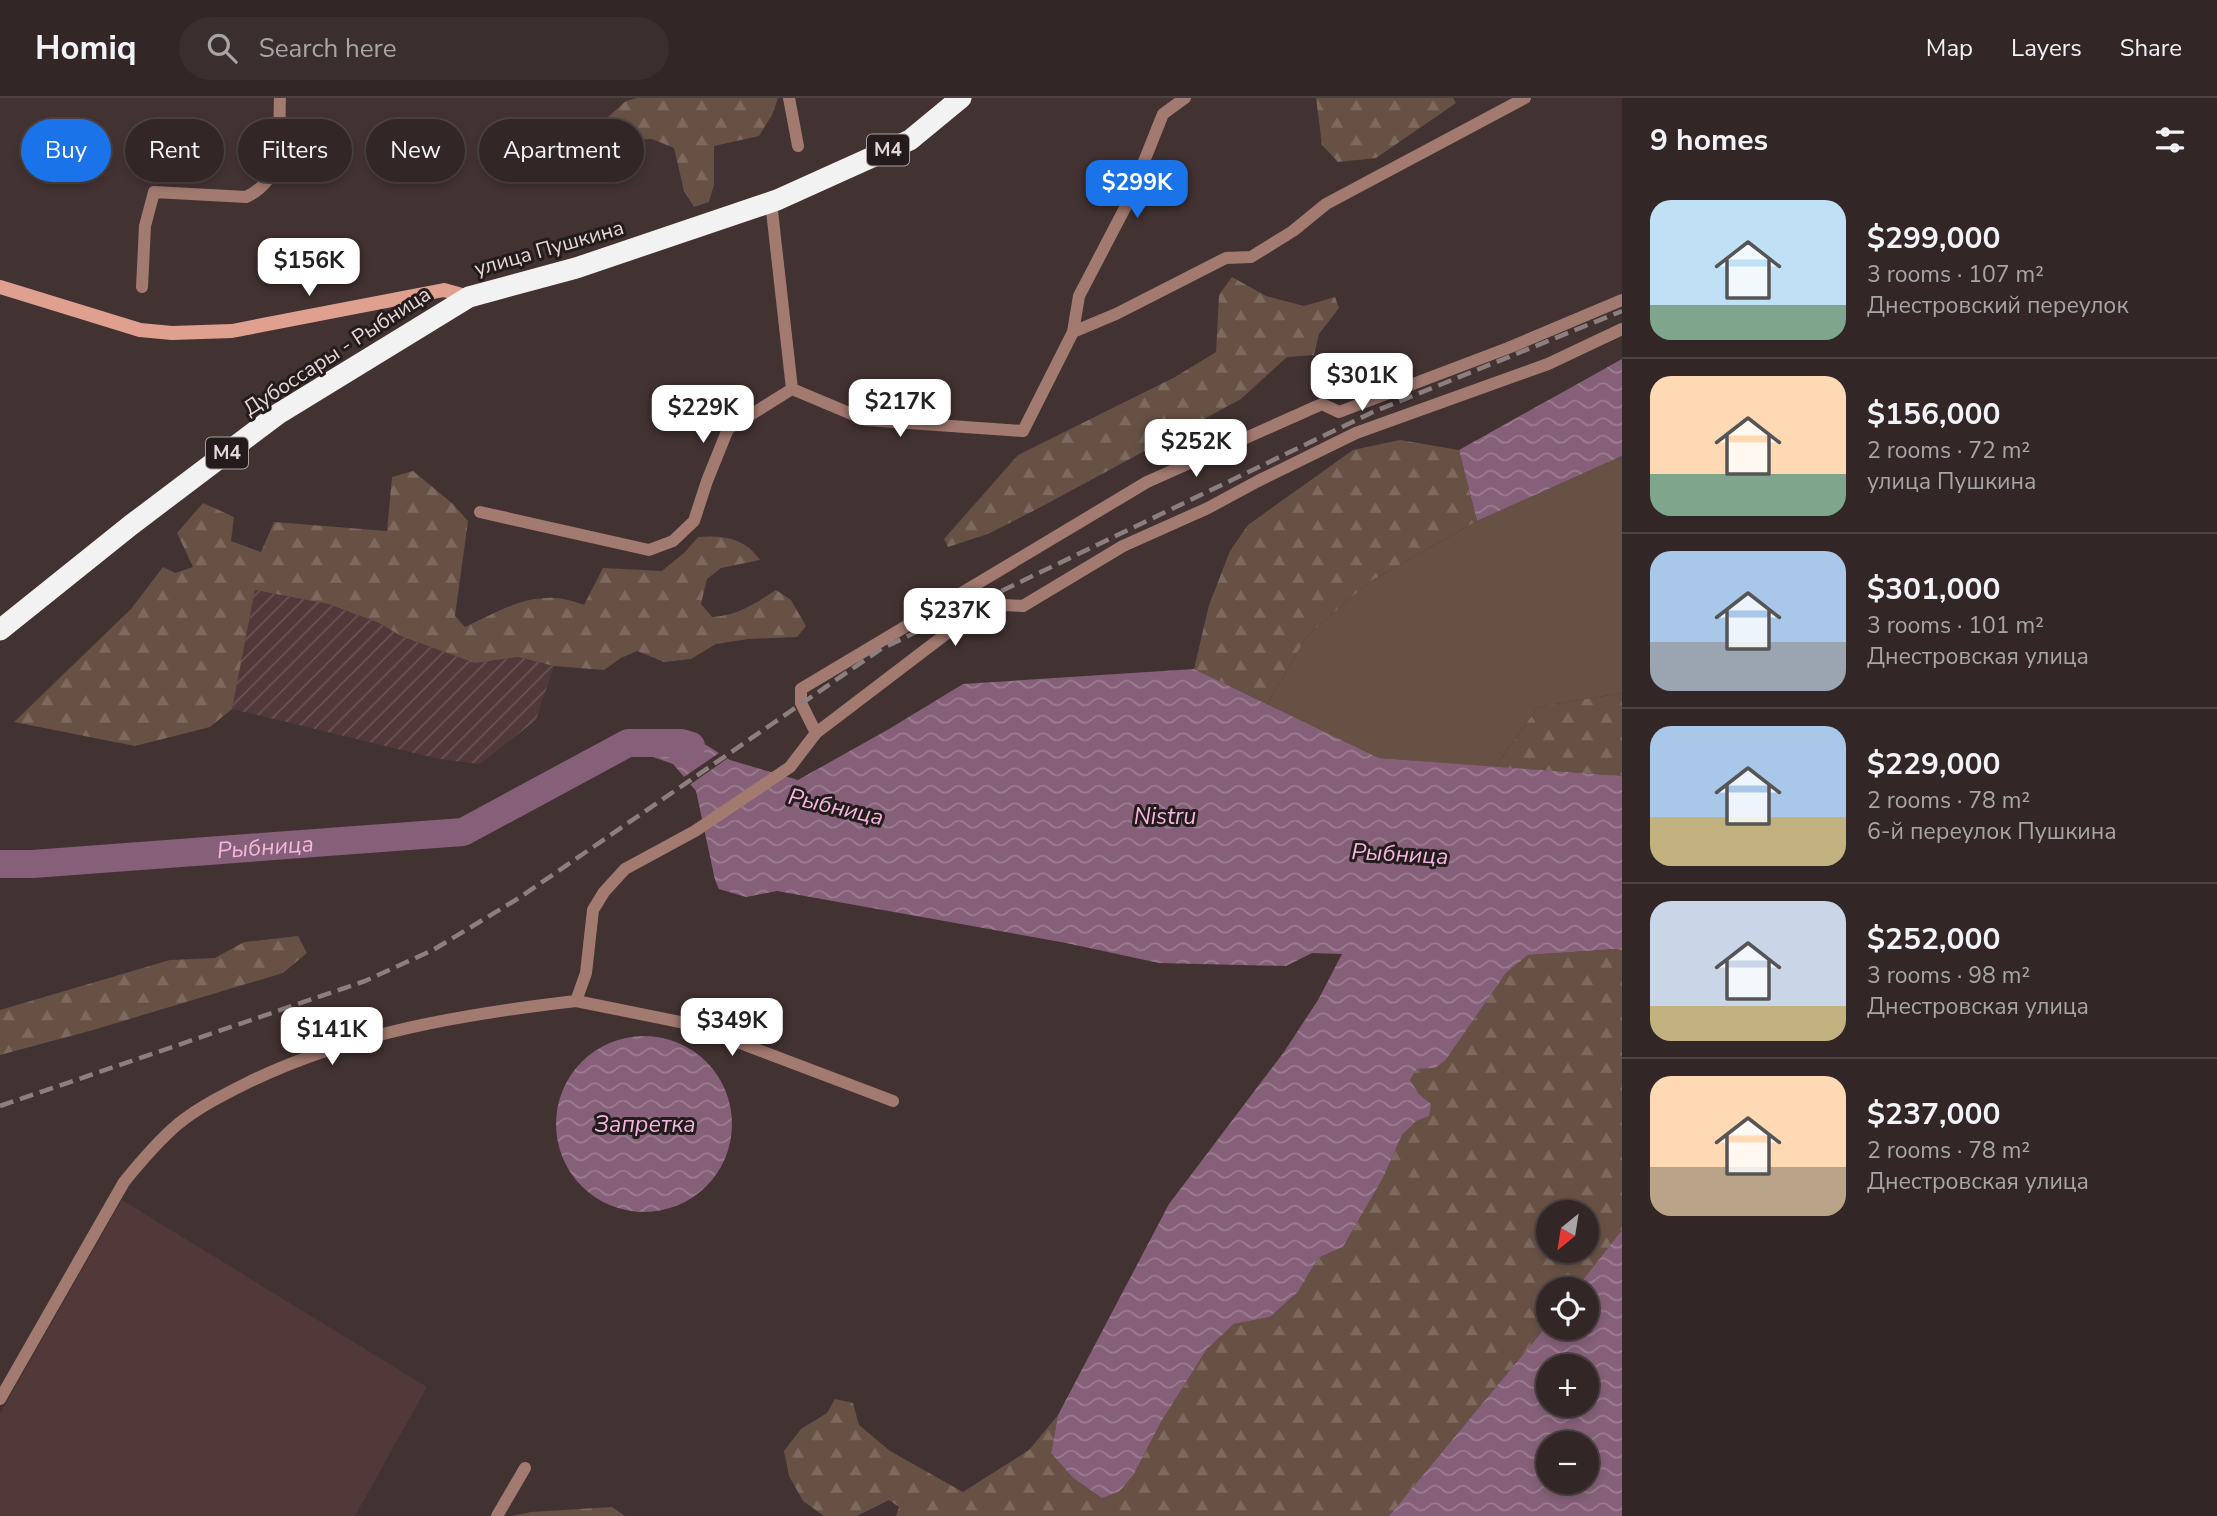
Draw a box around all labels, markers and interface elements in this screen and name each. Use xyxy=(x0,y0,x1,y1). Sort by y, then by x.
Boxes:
search box xyxy=(179,17,669,80)
text: Homiq xyxy=(35,26,137,71)
icon: search xyxy=(203,29,241,67)
text: Search here xyxy=(259,31,397,66)
text: Map xyxy=(1926,32,1973,64)
text: Layers xyxy=(2011,32,2082,64)
text: Share xyxy=(2120,32,2182,64)
chip: Buy xyxy=(21,119,111,182)
chip: Rent xyxy=(125,119,224,182)
chip: Filters xyxy=(238,119,352,182)
chip: New xyxy=(366,119,465,182)
chip: Apartment xyxy=(479,119,644,182)
text: 9 homes xyxy=(1650,120,1768,161)
icon: filters xyxy=(2151,121,2189,159)
road number: M4 xyxy=(867,134,909,166)
pin: $299K xyxy=(1088,160,1186,220)
text: $299K xyxy=(1102,167,1172,198)
street label: улица Пушкина xyxy=(471,213,627,283)
text: $299,000 xyxy=(1867,218,2000,259)
icon: home xyxy=(1706,228,1790,312)
pin: $156K xyxy=(260,238,358,298)
text: $156K xyxy=(274,245,344,276)
text: 3 rooms · 107 m² xyxy=(1867,259,2044,290)
street label: Дубоссары - Рыбница xyxy=(238,280,436,422)
text: Днестровский переулок xyxy=(1867,290,2128,321)
pin: $301K xyxy=(1313,354,1411,413)
text: $301K xyxy=(1327,360,1397,391)
pin: $217K xyxy=(851,380,949,439)
pin: $229K xyxy=(654,386,752,445)
text: $217K xyxy=(865,386,935,417)
text: $229K xyxy=(668,392,738,423)
text: $156,000 xyxy=(1867,394,2000,435)
icon: home xyxy=(1706,404,1790,488)
pin: $252K xyxy=(1147,420,1245,479)
text: $252K xyxy=(1161,426,1231,457)
text: 2 rooms · 72 m² xyxy=(1867,435,2030,466)
road number: M4 xyxy=(206,438,248,468)
text: улица Пушкина xyxy=(1867,466,2036,497)
text: $301,000 xyxy=(1867,569,2000,610)
icon: home xyxy=(1706,579,1790,663)
pin: $237K xyxy=(906,588,1004,648)
text: $237K xyxy=(920,595,990,626)
text: 3 rooms · 101 m² xyxy=(1867,610,2044,641)
text: Днестровская улица xyxy=(1867,641,2089,672)
text: $229,000 xyxy=(1867,744,2000,785)
icon: home xyxy=(1706,754,1790,838)
water label: Рыбница xyxy=(785,781,887,833)
text: 2 rooms · 78 m² xyxy=(1867,785,2030,816)
water label: Nistru xyxy=(1134,801,1196,832)
text: 6-й переулок Пушкина xyxy=(1867,816,2117,847)
water label: Рыбница xyxy=(216,828,315,866)
water label: Рыбница xyxy=(1351,836,1449,872)
text: $252,000 xyxy=(1867,919,2000,960)
icon: home xyxy=(1706,929,1790,1013)
text: 3 rooms · 98 m² xyxy=(1867,960,2030,991)
text: Днестровская улица xyxy=(1867,991,2089,1022)
pin: $349K xyxy=(683,998,781,1058)
text: $349K xyxy=(697,1005,767,1036)
pin: $141K xyxy=(283,1007,381,1067)
text: $141K xyxy=(297,1014,367,1045)
text: $237,000 xyxy=(1867,1094,2000,1135)
icon: home xyxy=(1706,1104,1790,1188)
water label: Запретка xyxy=(594,1109,696,1140)
text: 2 rooms · 78 m² xyxy=(1867,1135,2030,1166)
text: Днестровская улица xyxy=(1867,1166,2089,1197)
north arrow xyxy=(1536,1200,1600,1264)
map controls xyxy=(1536,1200,1599,1494)
button: locate xyxy=(1536,1277,1599,1340)
button: + xyxy=(1536,1354,1599,1417)
button: − xyxy=(1536,1431,1599,1494)

